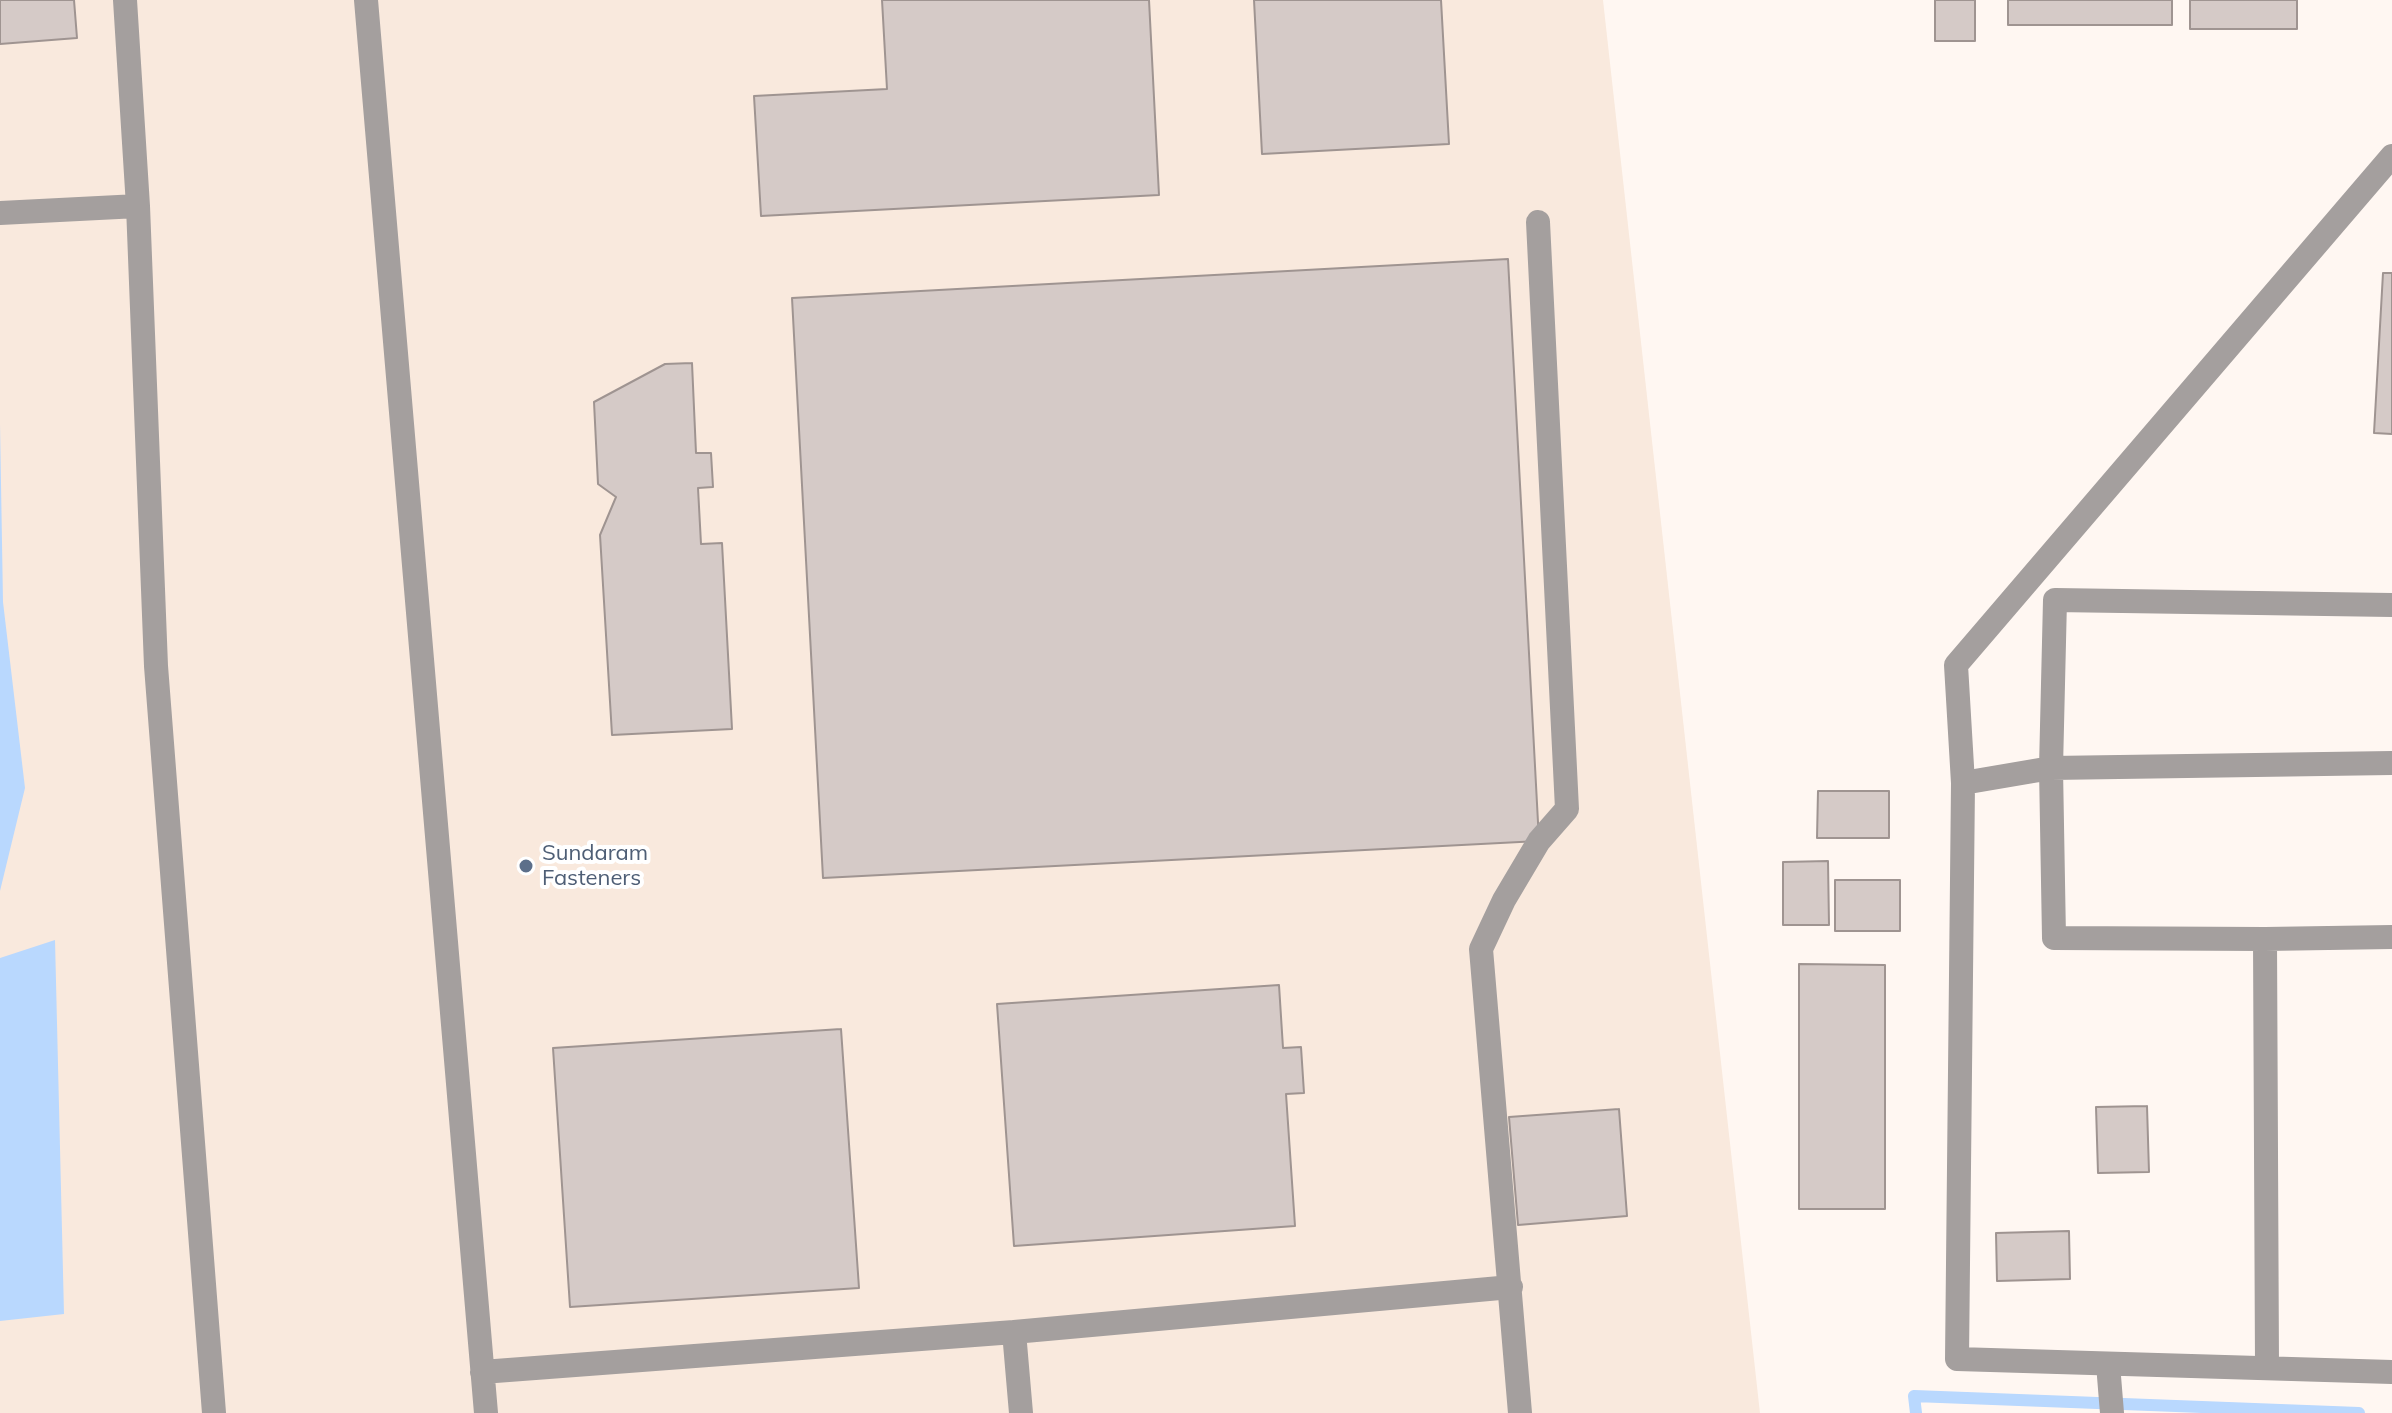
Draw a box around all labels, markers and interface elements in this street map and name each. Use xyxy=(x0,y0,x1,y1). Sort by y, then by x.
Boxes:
place label: Sundaram Fasteners xyxy=(542,840,648,892)
marker: Sundaram Fasteners xyxy=(517,857,535,875)

